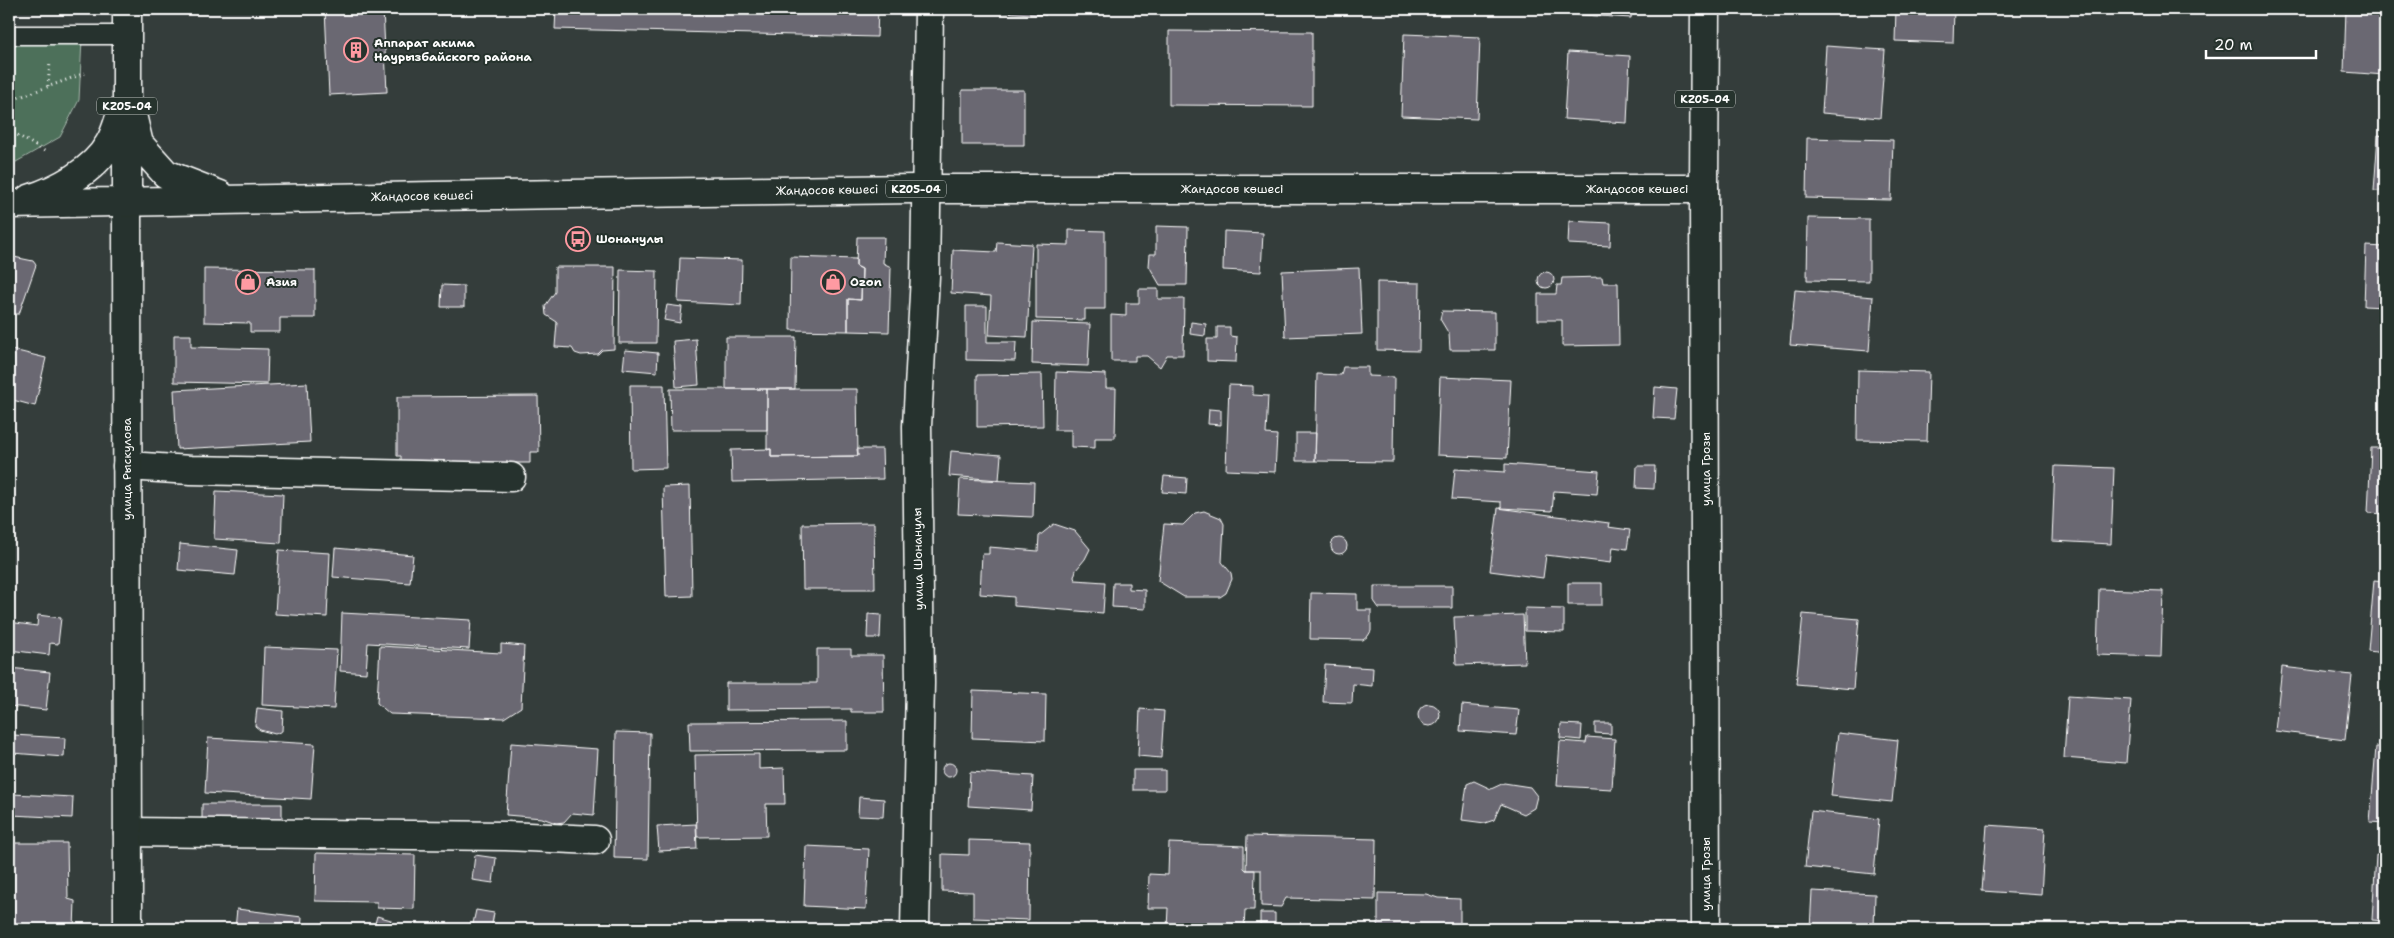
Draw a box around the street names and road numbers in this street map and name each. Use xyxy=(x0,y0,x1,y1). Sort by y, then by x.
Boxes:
road number: KZ05-04 xyxy=(1675,90,1735,108)
road number: KZ05-04 xyxy=(97,98,157,114)
road number: KZ05-04 xyxy=(886,180,946,198)
street label: Жандосов көшесі xyxy=(775,181,879,199)
street label: Жандосов көшесі xyxy=(1181,181,1283,197)
street label: Жандосов көшесі xyxy=(1586,181,1688,197)
street label: Жандосов көшесі xyxy=(370,187,474,205)
street label: улица Рыскулова xyxy=(119,417,135,520)
street label: улица Грозы xyxy=(1698,432,1714,506)
street label: улица Шонанулы xyxy=(909,507,927,611)
street label: улица Грозы xyxy=(1698,837,1714,911)

